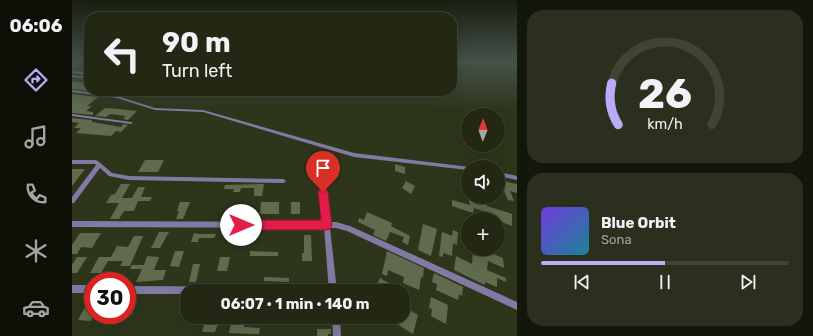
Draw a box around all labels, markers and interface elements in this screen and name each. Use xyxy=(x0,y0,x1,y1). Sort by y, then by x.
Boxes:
text: 06:06 xyxy=(9,15,63,37)
text: 90 m xyxy=(162,26,231,59)
icon: left xyxy=(96,28,148,80)
text: Turn left xyxy=(162,60,232,82)
icon: directions xyxy=(22,66,50,94)
text: 26 xyxy=(638,68,692,117)
north arrow xyxy=(461,108,505,152)
map controls xyxy=(461,108,505,256)
text: km/h xyxy=(647,115,683,132)
icon: music xyxy=(22,123,50,151)
pin xyxy=(306,151,340,192)
icon: arrive xyxy=(312,157,334,179)
button: sound xyxy=(461,160,505,204)
icon: phone xyxy=(22,180,50,208)
position arrow xyxy=(220,204,262,246)
button: + xyxy=(461,212,505,256)
text: Blue Orbit xyxy=(601,214,676,232)
text: Sona xyxy=(601,232,632,247)
icon: climate xyxy=(22,237,50,265)
icon: previous xyxy=(571,271,593,293)
icon: pause xyxy=(654,271,676,293)
icon: next xyxy=(737,271,759,293)
speed limit sign: 30 xyxy=(84,272,136,324)
icon: car xyxy=(22,294,50,322)
text: 06:07 · 1 min · 140 m xyxy=(221,295,369,313)

